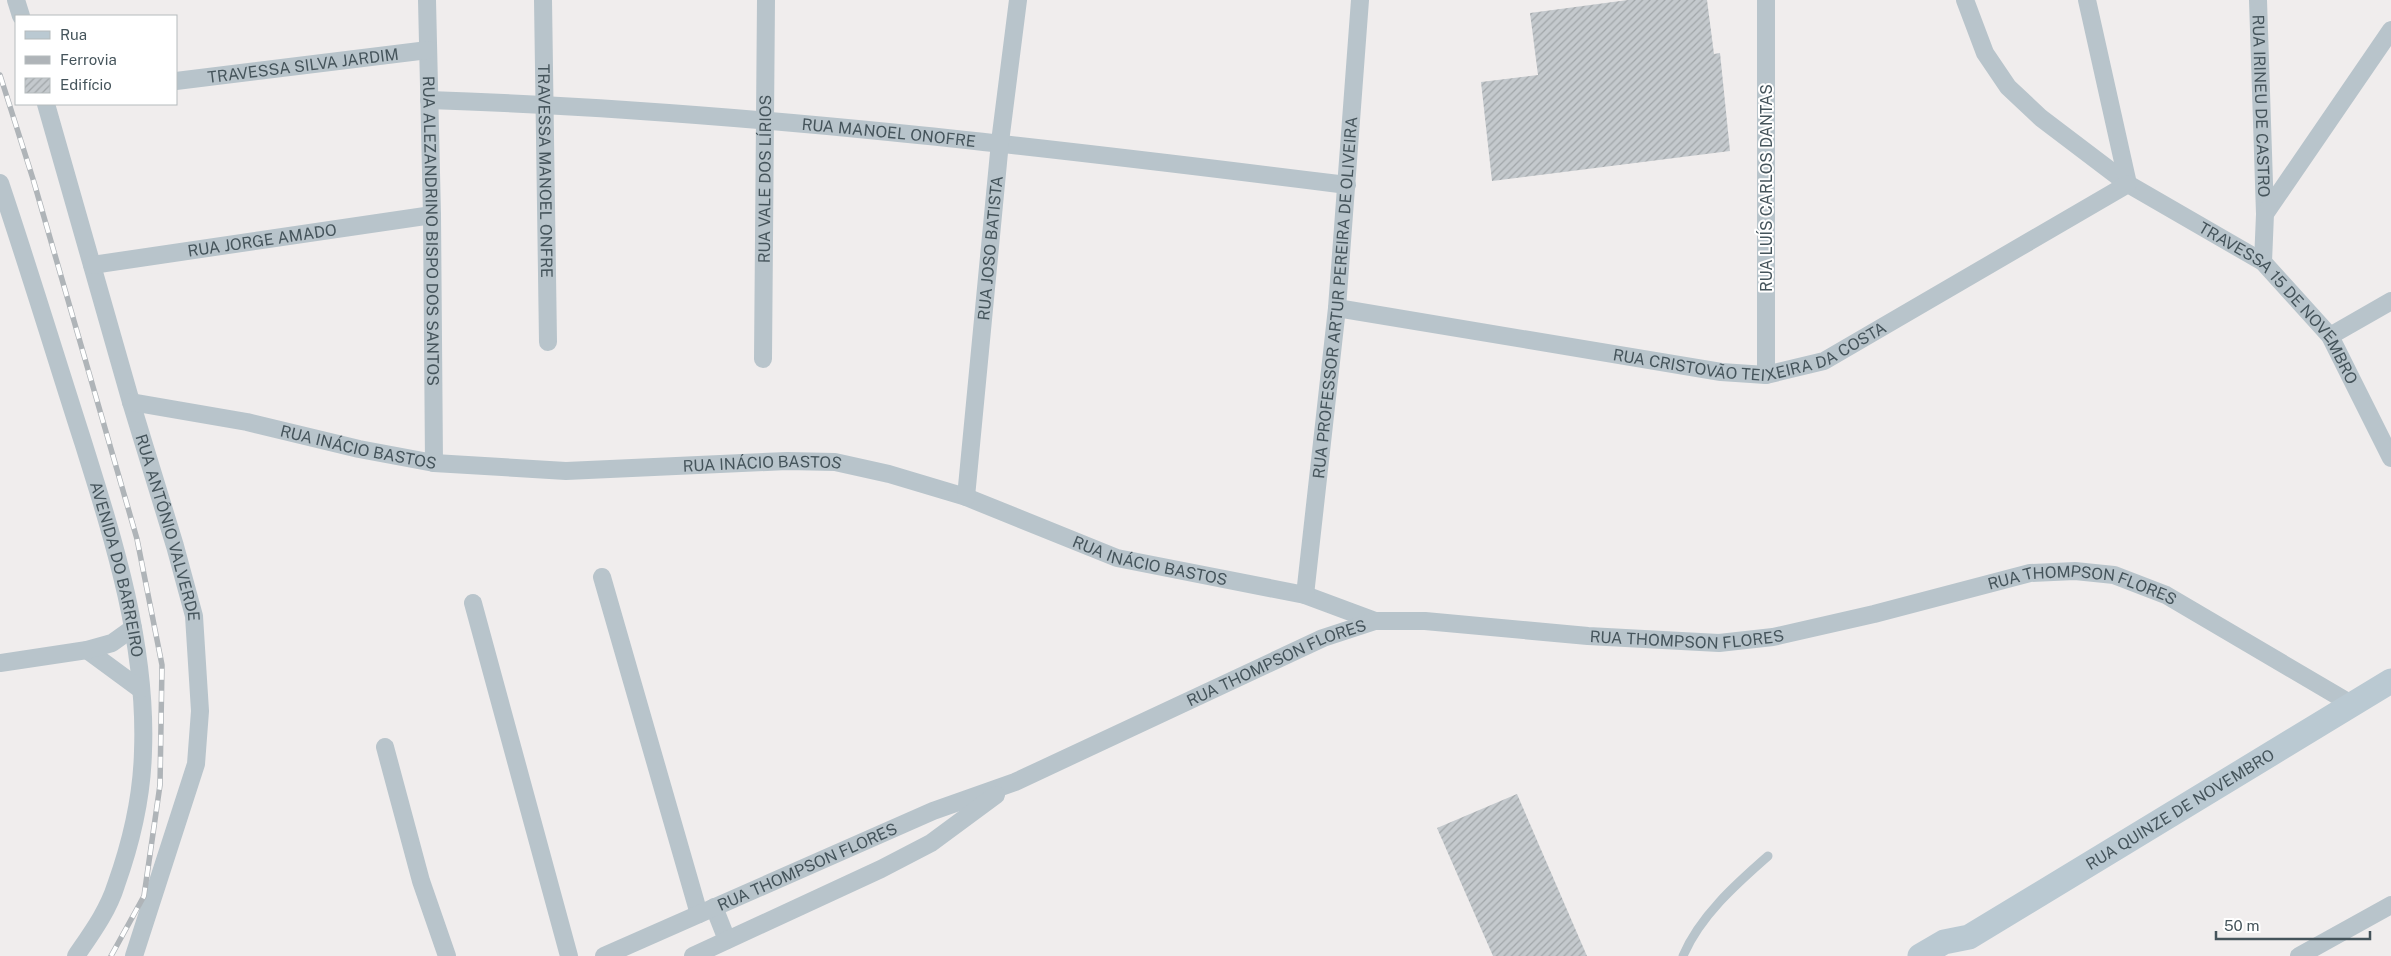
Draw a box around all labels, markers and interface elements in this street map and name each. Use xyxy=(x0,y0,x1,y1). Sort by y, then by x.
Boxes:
street label: RUA IRINEU DE CASTRO xyxy=(2248,14,2273,198)
legend xyxy=(15,15,178,105)
text: Rua xyxy=(60,26,87,43)
street label: TRAVESSA SILVA JARDIM xyxy=(206,45,400,87)
text: Ferrovia xyxy=(60,51,117,68)
street label: TRAVESSA MANOEL ONFRE xyxy=(534,64,556,278)
text: Edifício xyxy=(60,76,112,93)
street label: RUA ALEZANDRINO BISPO DOS SANTOS xyxy=(419,76,442,386)
street label: RUA LUÍS CARLOS DANTAS xyxy=(1756,84,1776,292)
street label: RUA VALE DOS LÍRIOS xyxy=(755,95,775,263)
street label: RUA MANOEL ONOFRE xyxy=(801,115,977,151)
street label: RUA PROFESSOR ARTUR PEREIRA DE OLIVEIRA xyxy=(1309,116,1361,480)
street label: RUA JOSO BATISTA xyxy=(974,175,1007,321)
street label: TRAVESSA 15 DE NOVEMBRO xyxy=(2195,218,2361,387)
street label: RUA JORGE AMADO xyxy=(186,220,338,261)
street label: RUA CRISTOVÃO TEIXEIRA DA COSTA xyxy=(1612,318,1889,385)
street label: RUA INÁCIO BASTOS xyxy=(278,421,438,473)
street label: RUA ANTÔNIO VALVERDE xyxy=(131,432,203,622)
street label: RUA INÁCIO BASTOS xyxy=(682,452,844,476)
street label: AVENIDA DO BARREIRO xyxy=(86,479,147,659)
street label: RUA INÁCIO BASTOS xyxy=(1070,532,1229,590)
street label: RUA THOMPSON FLORES xyxy=(1986,562,2180,609)
street label: RUA THOMPSON FLORES xyxy=(1184,616,1369,710)
street label: RUA THOMPSON FLORES xyxy=(1589,626,1786,653)
street label: RUA QUINZE DE NOVEMBRO xyxy=(2083,745,2278,874)
street label: RUA THOMPSON FLORES xyxy=(715,819,900,915)
scale bar xyxy=(2216,908,2370,940)
text: 50 m xyxy=(2224,917,2259,934)

